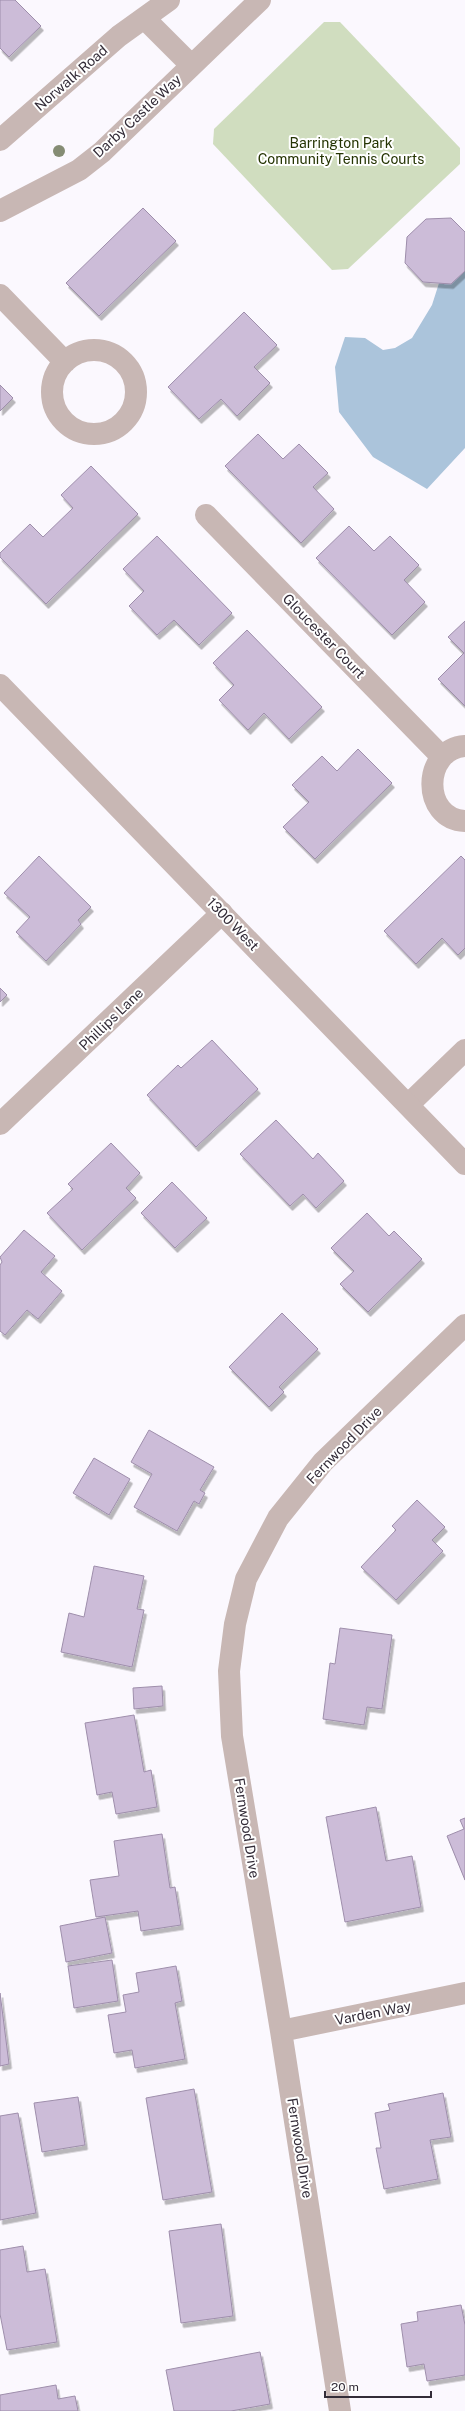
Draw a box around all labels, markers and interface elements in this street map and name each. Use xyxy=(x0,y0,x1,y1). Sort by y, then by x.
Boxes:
street label: Norwalk Road xyxy=(31,42,111,114)
street label: Darby Castle Way xyxy=(90,71,185,161)
park label: Barrington Park Community Tennis Courts xyxy=(258,135,424,167)
street label: Gloucester Court xyxy=(280,590,368,682)
street label: 1300 West xyxy=(204,894,262,954)
street label: Phillips Lane xyxy=(76,984,146,1053)
street label: Fernwood Drive xyxy=(303,1403,385,1487)
street label: Fernwood Drive xyxy=(231,1777,263,1879)
street label: Varden Way xyxy=(334,1998,413,2028)
street label: Fernwood Drive xyxy=(284,2097,316,2199)
scale bar xyxy=(325,2373,431,2399)
text: 20 m xyxy=(331,2380,359,2394)

